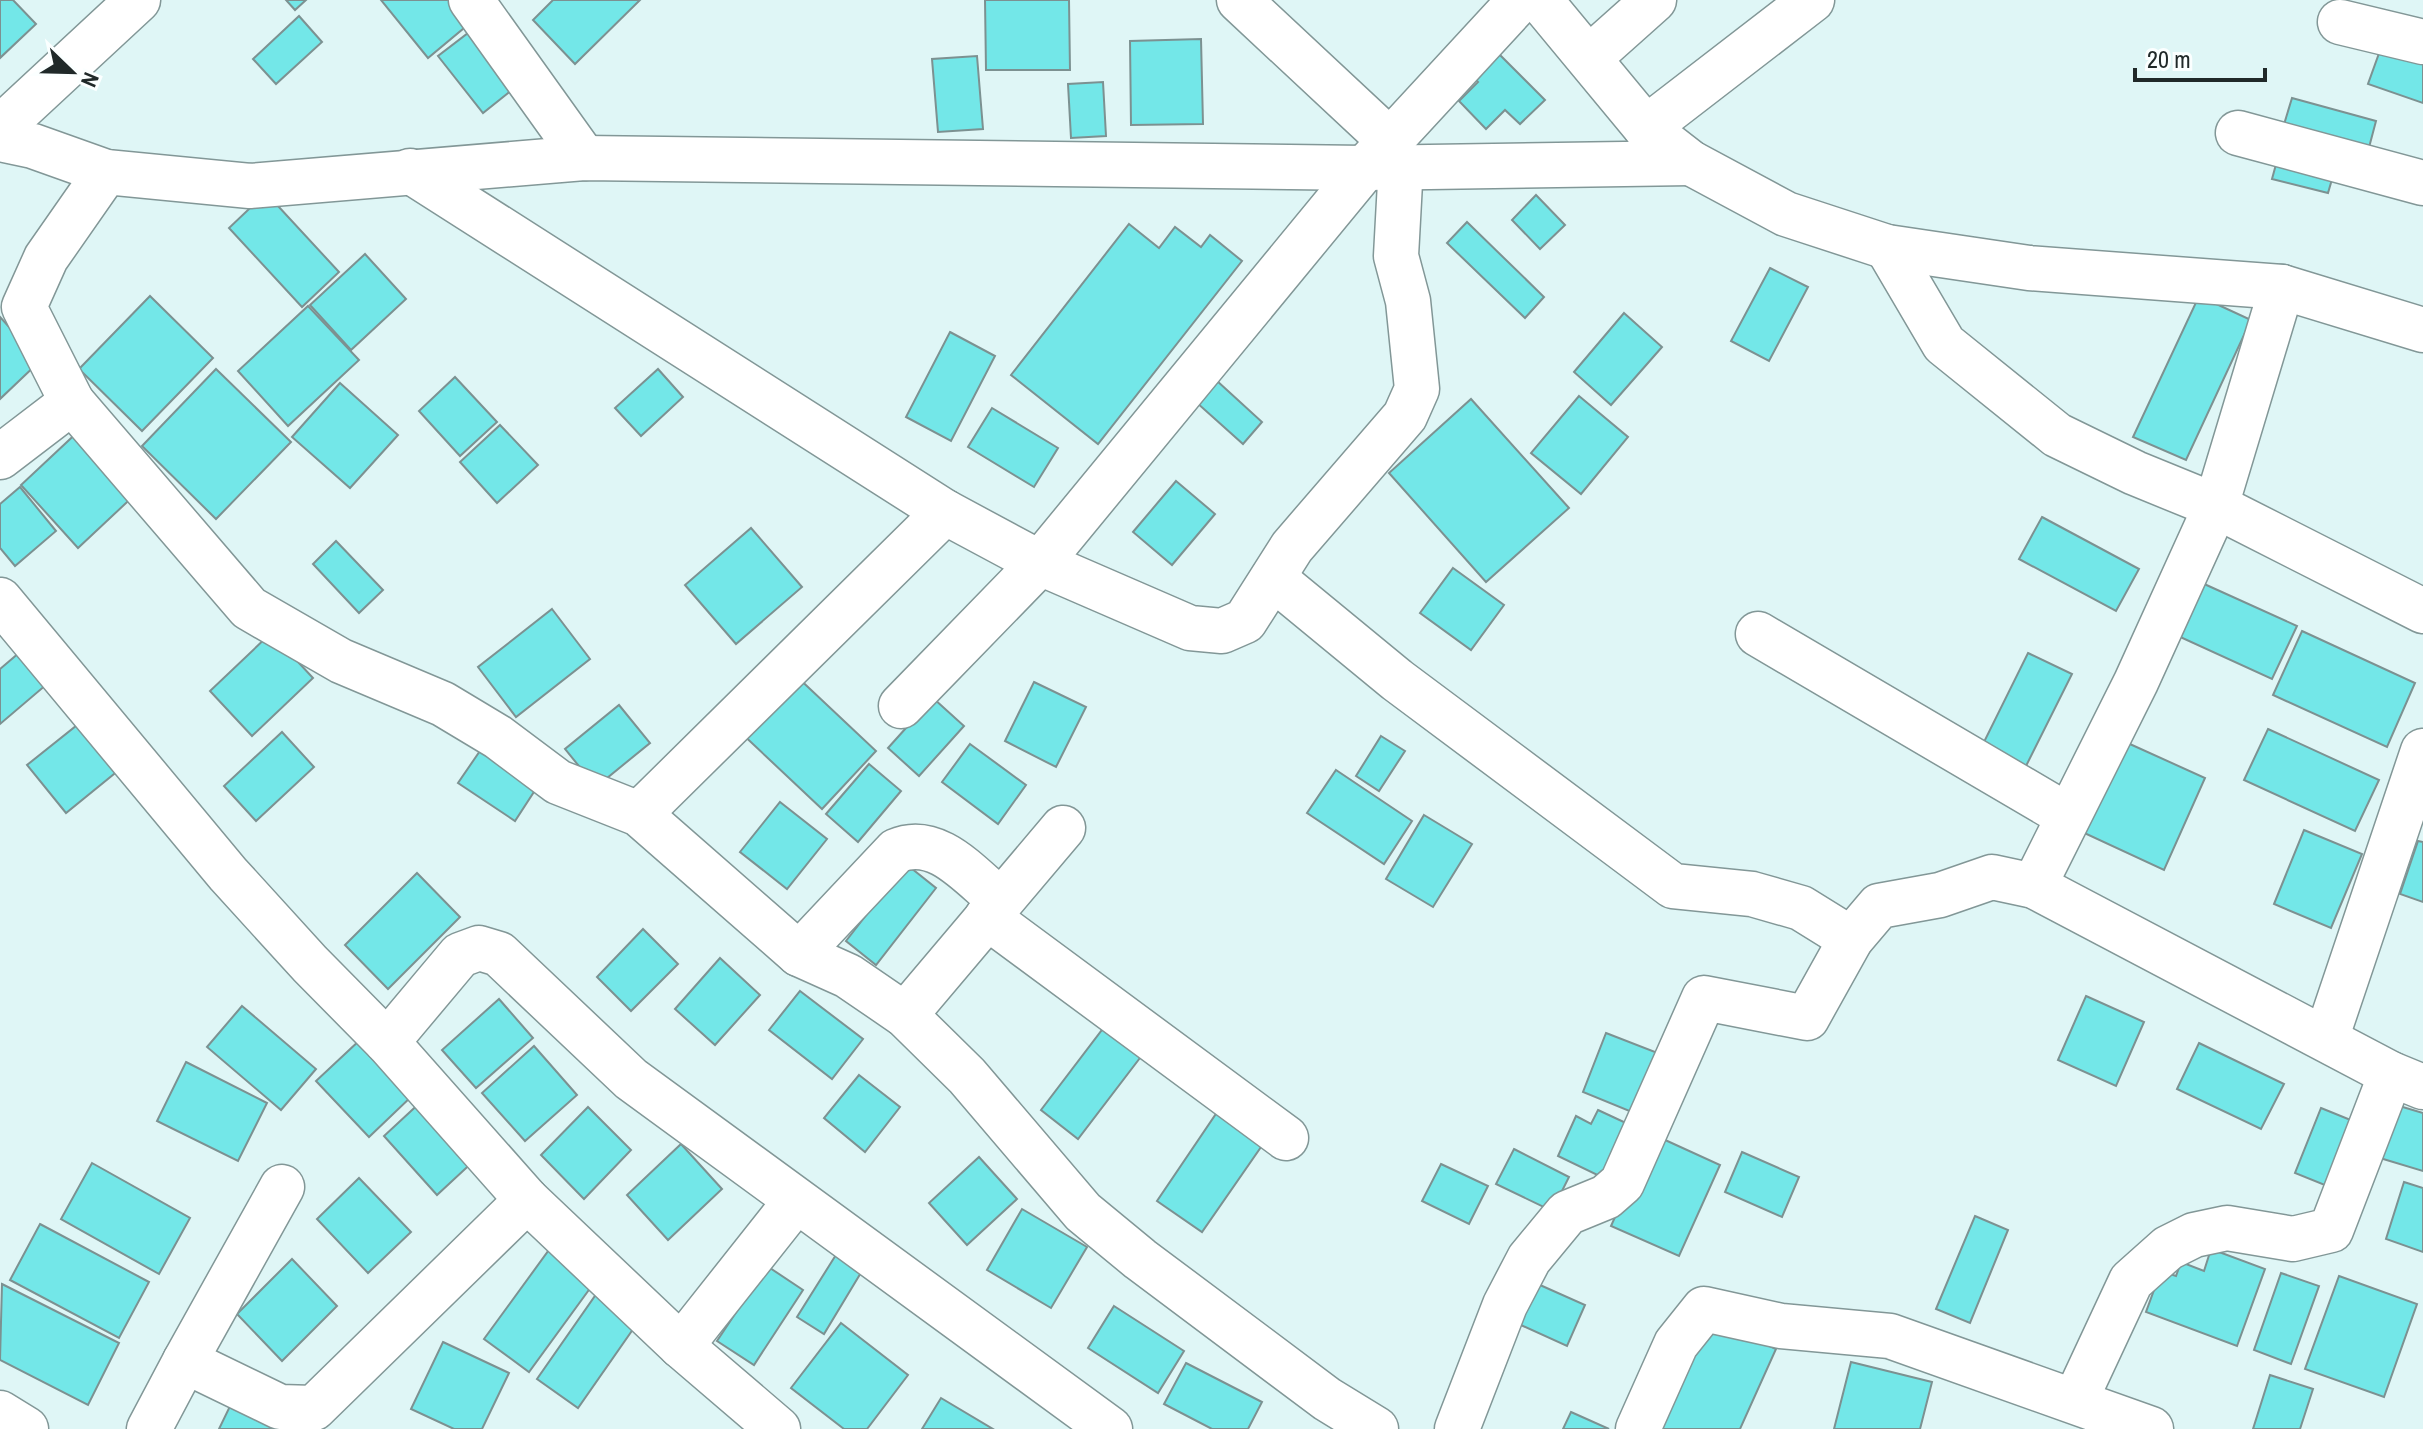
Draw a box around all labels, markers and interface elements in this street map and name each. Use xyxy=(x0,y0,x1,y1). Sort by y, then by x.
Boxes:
north arrow xyxy=(32,32,112,112)
scale bar xyxy=(2135,32,2265,82)
text: 20 m xyxy=(2147,43,2191,75)
text: N xyxy=(74,68,107,92)

